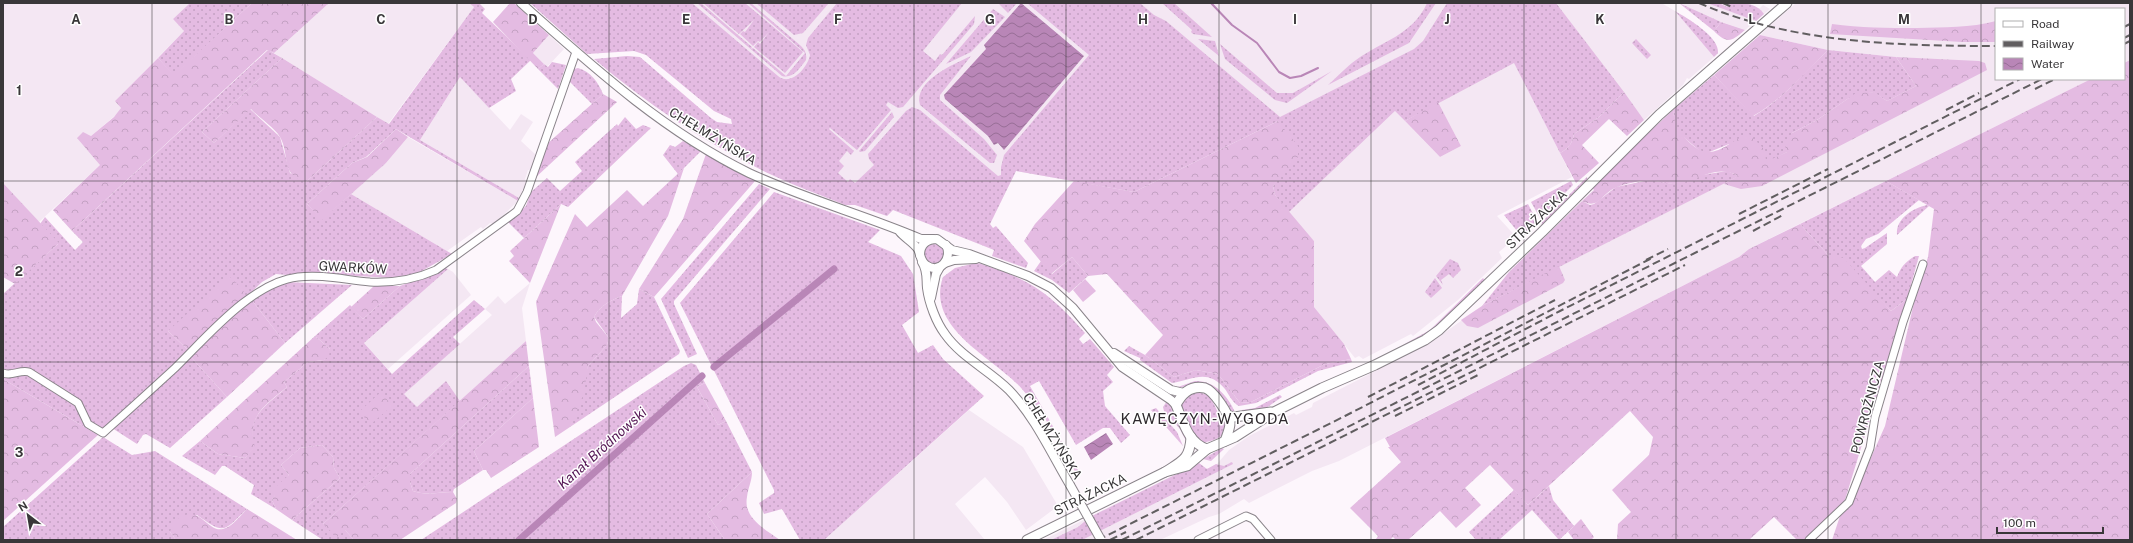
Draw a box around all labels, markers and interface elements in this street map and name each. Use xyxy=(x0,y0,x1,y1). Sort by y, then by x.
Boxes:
legend xyxy=(1995,8,2125,80)
text: A xyxy=(71,12,81,27)
text: B xyxy=(225,12,234,27)
text: C xyxy=(376,12,386,27)
text: D xyxy=(528,12,538,27)
text: E xyxy=(682,12,690,27)
text: F xyxy=(834,12,842,27)
text: G xyxy=(985,12,995,27)
text: H xyxy=(1138,12,1148,27)
text: I xyxy=(1293,12,1297,27)
text: J xyxy=(1444,12,1450,27)
text: K xyxy=(1595,12,1605,27)
text: L xyxy=(1748,12,1756,27)
text: M xyxy=(1898,12,1910,27)
text: Road xyxy=(2031,17,2059,31)
text: Railway xyxy=(2031,37,2075,51)
text: Water xyxy=(2031,57,2065,71)
text: 1 xyxy=(16,83,22,98)
street label: CHEŁMŻYŃSKA xyxy=(666,104,760,168)
street label: STRAŻACKA xyxy=(1503,187,1570,252)
street label: GWARKÓW xyxy=(318,257,388,277)
text: 2 xyxy=(15,264,23,279)
street label: POWROŹNICZA xyxy=(1847,359,1887,455)
street label: CHEŁMŻYŃSKA xyxy=(1020,390,1086,482)
water label: Kanał Bródnowski xyxy=(554,404,650,492)
district label: KAWĘCZYN-WYGODA xyxy=(1120,410,1290,427)
text: 3 xyxy=(15,445,24,460)
street label: STRAŻACKA xyxy=(1052,470,1129,518)
north arrow xyxy=(8,495,48,535)
text: N xyxy=(16,499,30,514)
scale bar xyxy=(1997,509,2103,535)
text: 100 m xyxy=(2003,516,2036,530)

